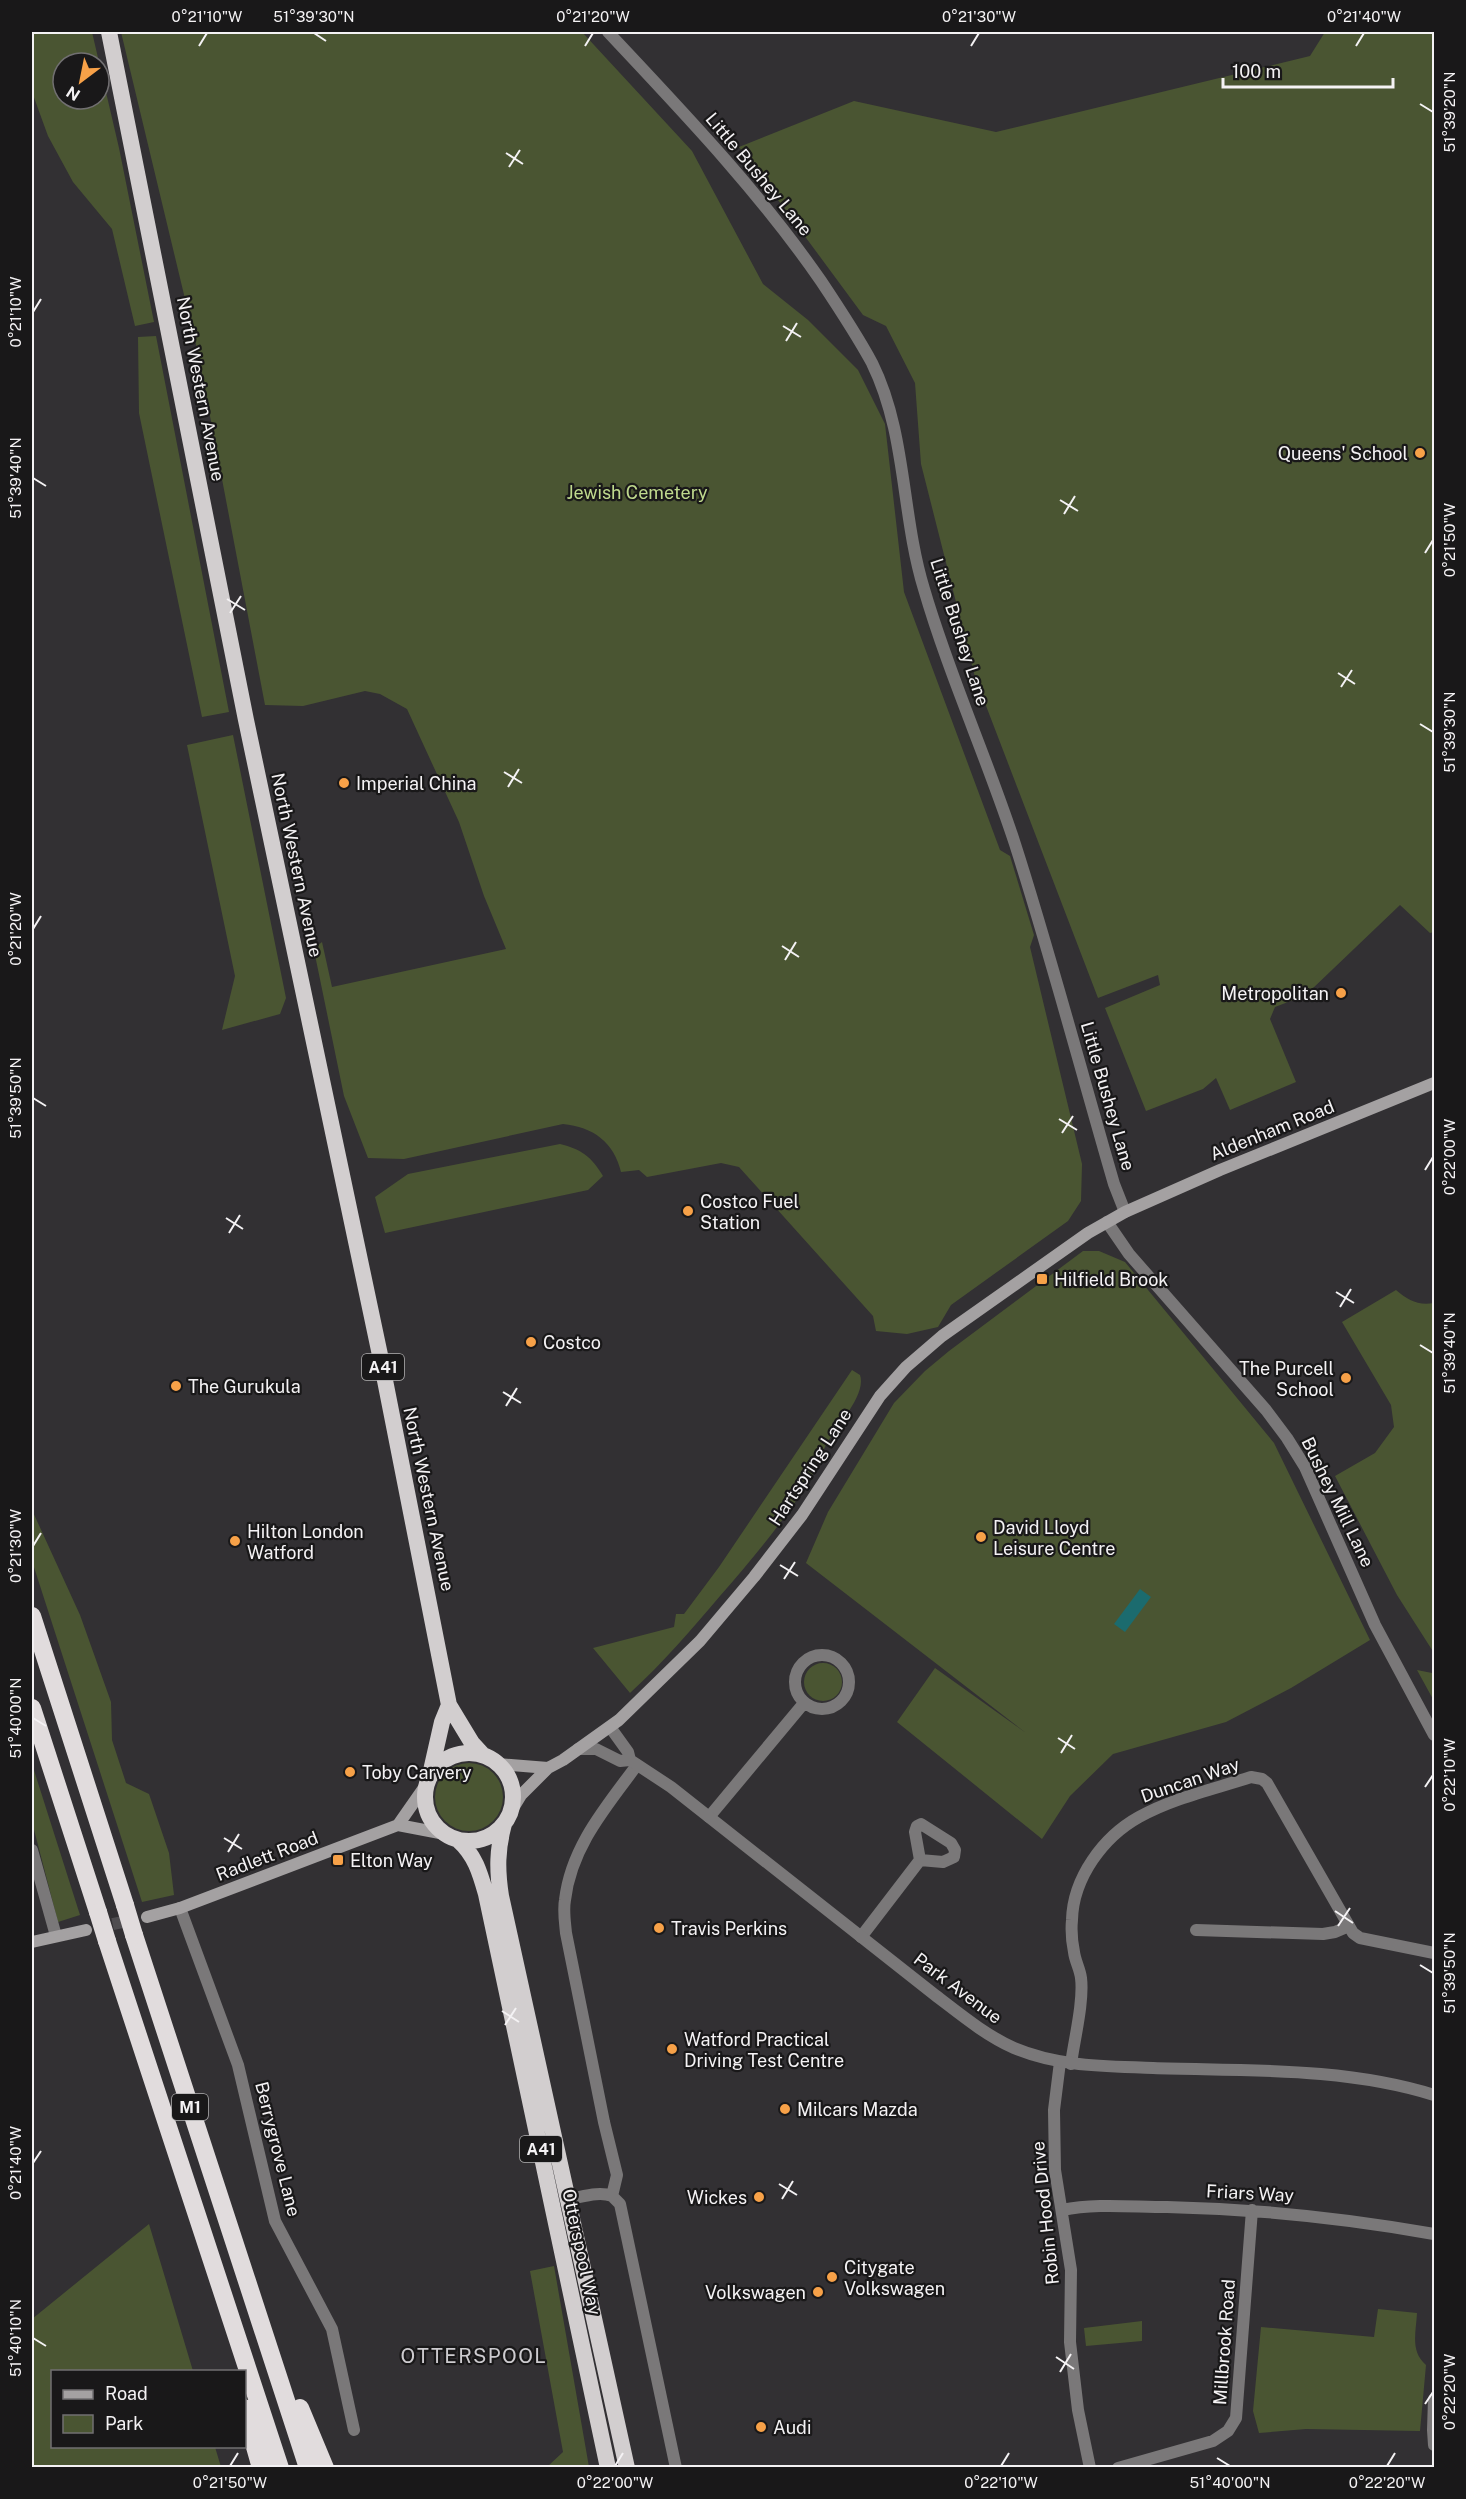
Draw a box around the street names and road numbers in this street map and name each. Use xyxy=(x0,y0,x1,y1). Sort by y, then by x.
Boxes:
street label: Little Bushey Lane xyxy=(701,108,817,240)
street label: North Western Avenue xyxy=(173,295,229,483)
street label: Little Bushey Lane xyxy=(926,555,994,709)
street label: North Western Avenue xyxy=(267,771,327,959)
street label: Little Bushey Lane xyxy=(1077,1019,1139,1173)
street label: Aldenham Road xyxy=(1207,1096,1337,1164)
road number: A41 xyxy=(362,1354,404,1380)
street label: Hartspring Lane xyxy=(764,1404,856,1530)
street label: North Western Avenue xyxy=(399,1405,459,1593)
street label: Bushey Mill Lane xyxy=(1297,1433,1379,1571)
street label: Duncan Way xyxy=(1138,1753,1242,1807)
street label: Radlett Road xyxy=(213,1827,321,1885)
street label: Park Avenue xyxy=(910,1948,1006,2028)
street label: Berrygrove Lane xyxy=(251,2079,305,2219)
road number: M1 xyxy=(172,2094,208,2120)
road number: A41 xyxy=(520,2136,562,2162)
street label: Robin Hood Drive xyxy=(1027,2140,1063,2286)
street label: Friars Way xyxy=(1206,2180,1295,2206)
street label: Otterspool Way xyxy=(558,2187,606,2317)
street label: Millbrook Road xyxy=(1209,2278,1239,2406)

